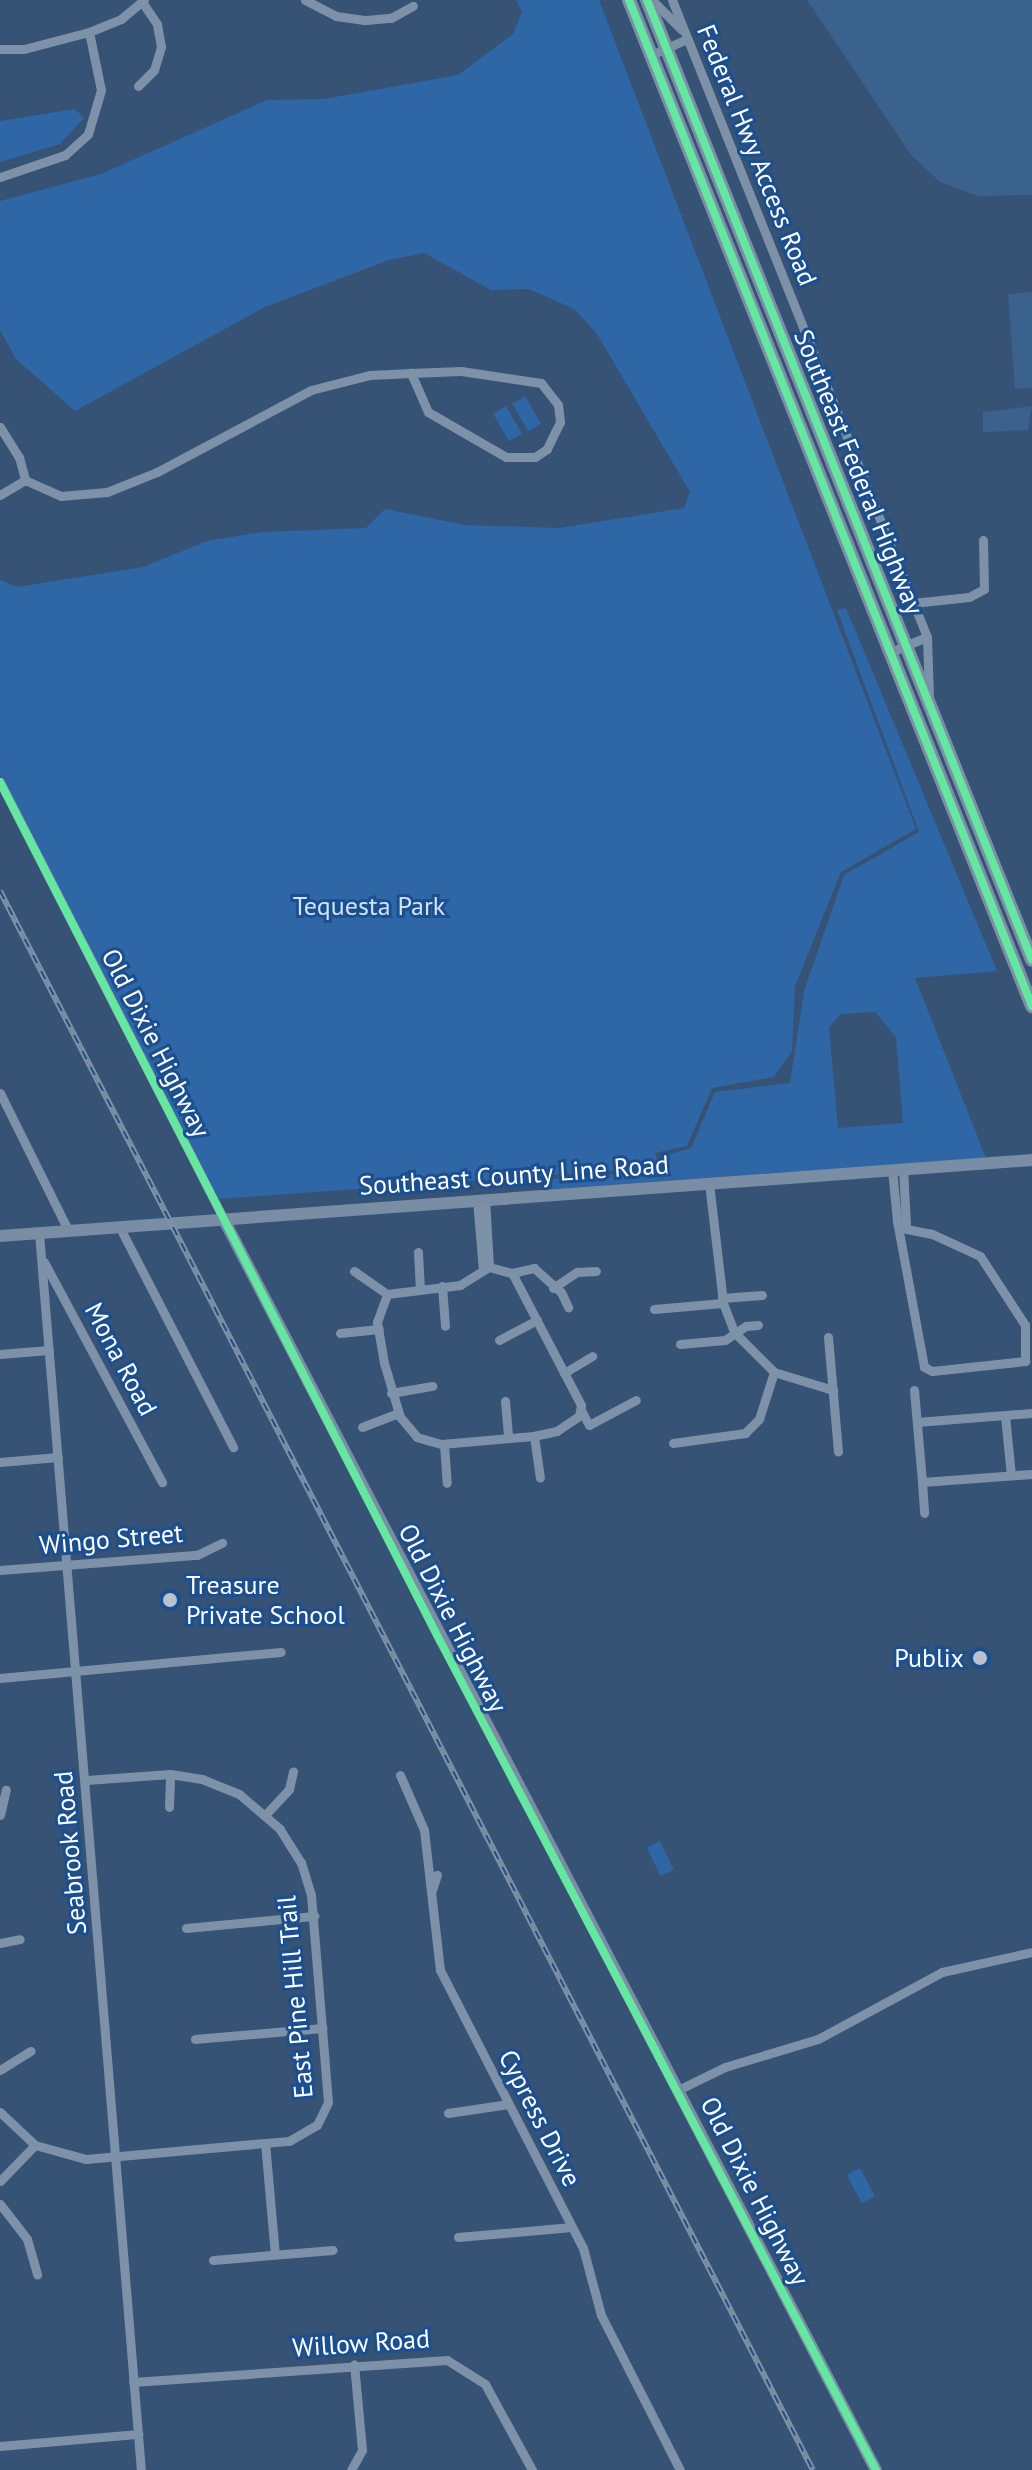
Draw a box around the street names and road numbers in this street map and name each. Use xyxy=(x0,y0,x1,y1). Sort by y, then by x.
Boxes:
street label: Federal Hwy Access Road xyxy=(690,19,824,291)
street label: Southeast Federal Highway xyxy=(788,325,930,619)
street label: Old Dixie Highway xyxy=(95,943,217,1143)
street label: Southeast County Line Road xyxy=(358,1149,670,1201)
street label: Mona Road xyxy=(78,1297,164,1421)
street label: Wingo Street xyxy=(38,1517,184,1561)
street label: Old Dixie Highway xyxy=(392,1518,514,1718)
street label: Seabrook Road xyxy=(47,1769,93,1937)
street label: East Pine Hill Trail xyxy=(271,1894,319,2100)
street label: Cypress Drive xyxy=(492,2045,588,2191)
street label: Old Dixie Highway xyxy=(694,2091,816,2291)
street label: Willow Road xyxy=(291,2323,431,2363)

